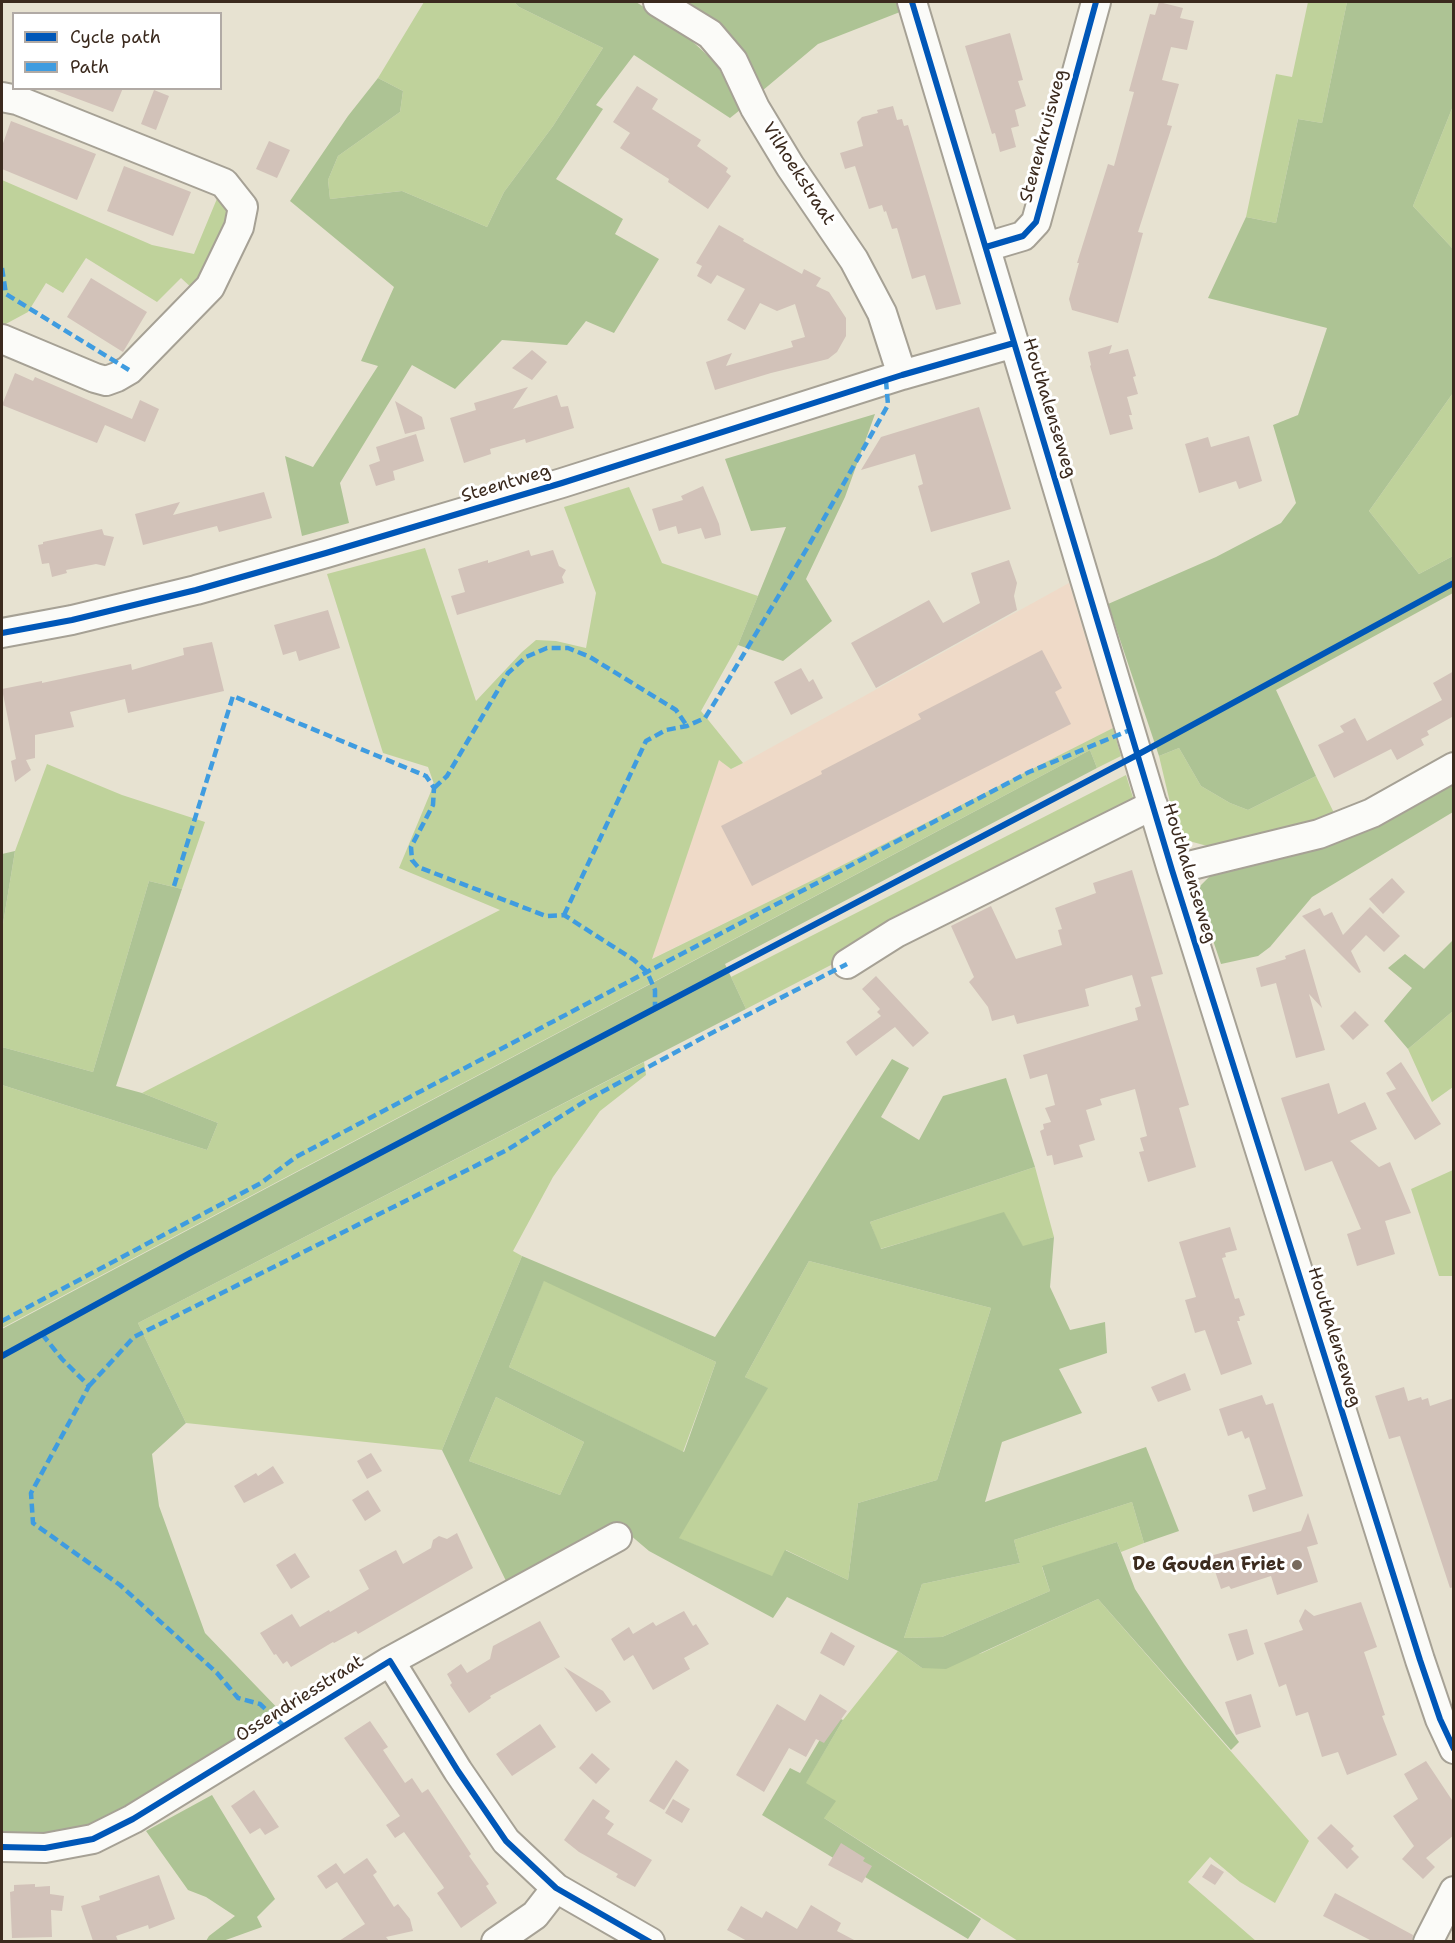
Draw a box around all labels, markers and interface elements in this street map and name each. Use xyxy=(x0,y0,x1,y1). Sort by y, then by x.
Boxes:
legend xyxy=(12,12,222,90)
text: Cycle path xyxy=(70,25,161,49)
text: Path xyxy=(70,55,109,79)
street label: Stenenkruisweg xyxy=(1016,67,1072,205)
street label: Vilhoekstraat xyxy=(757,119,839,229)
street label: Houthalenseweg xyxy=(1017,335,1081,481)
street label: Steentweg xyxy=(459,460,553,508)
street label: Houthalenseweg xyxy=(1157,800,1221,946)
street label: Houthalenseweg xyxy=(1302,1264,1366,1410)
place label: De Gouden Friet xyxy=(1133,1554,1285,1576)
marker: De Gouden Friet xyxy=(1290,1558,1304,1572)
street label: Ossendriesstraat xyxy=(232,1651,368,1747)

